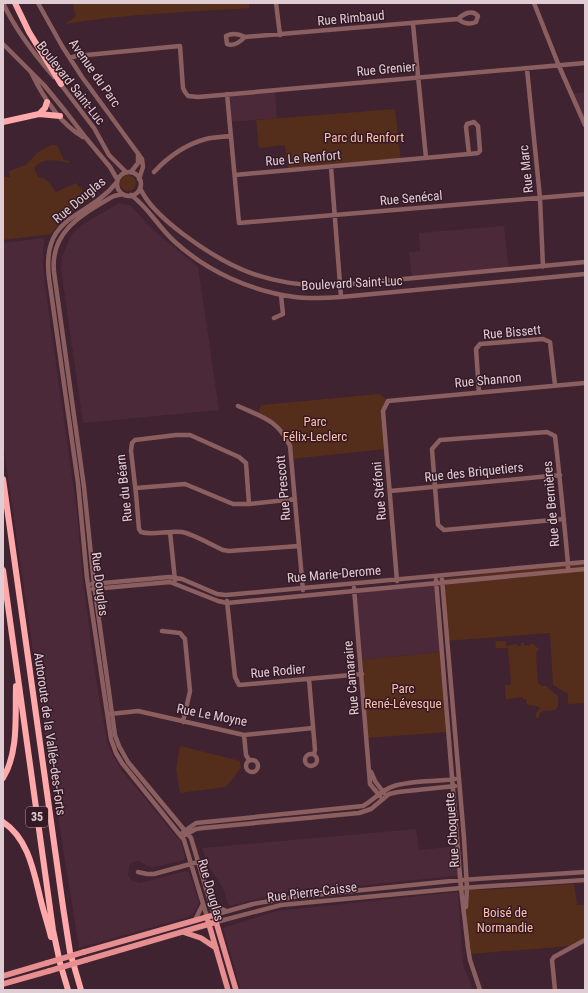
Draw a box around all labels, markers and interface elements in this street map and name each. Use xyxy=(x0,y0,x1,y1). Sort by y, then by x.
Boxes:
street label: Rue Rimbaud xyxy=(317,8,385,28)
street label: Avenue du Parc xyxy=(66,36,124,110)
street label: Boulevard Saint-Luc xyxy=(34,38,108,128)
street label: Rue Grenier xyxy=(356,59,416,79)
park label: Parc du Renfort xyxy=(324,130,404,145)
street label: Rue Marc xyxy=(516,144,536,194)
street label: Rue Le Renfort xyxy=(265,147,341,169)
street label: Rue Douglas xyxy=(50,174,108,226)
street label: Rue Senécal xyxy=(379,188,443,208)
street label: Boulevard Saint-Luc xyxy=(301,273,403,293)
street label: Rue Bissett xyxy=(482,322,542,342)
street label: Rue Shannon xyxy=(454,370,522,390)
park label: Parc Félix-Leclerc xyxy=(283,414,347,444)
street label: Rue du Béarn xyxy=(113,454,135,522)
street label: Rue Prescott xyxy=(273,455,293,521)
street label: Rue des Briquetiers xyxy=(424,459,524,485)
street label: Rue de Bernières xyxy=(540,460,562,548)
street label: Rue Stéfoni xyxy=(369,461,389,521)
street label: Rue Douglas xyxy=(89,551,111,617)
street label: Rue Marie-Derome xyxy=(286,562,382,586)
street label: Rue Camaraire xyxy=(340,640,362,716)
street label: Autoroute de la Vallée-des-Forts xyxy=(31,652,69,816)
street label: Rue Rodier xyxy=(250,661,306,681)
park label: Parc René-Lévesque xyxy=(364,681,442,711)
street label: Rue Le Moyne xyxy=(175,701,249,729)
street label: Rue Choquette xyxy=(442,792,462,868)
road number: 35 xyxy=(26,807,48,827)
street label: Rue Douglas xyxy=(195,857,227,923)
street label: Rue Pierre-Caisse xyxy=(266,879,358,905)
park label: Boisé de Normandie xyxy=(477,905,533,935)

